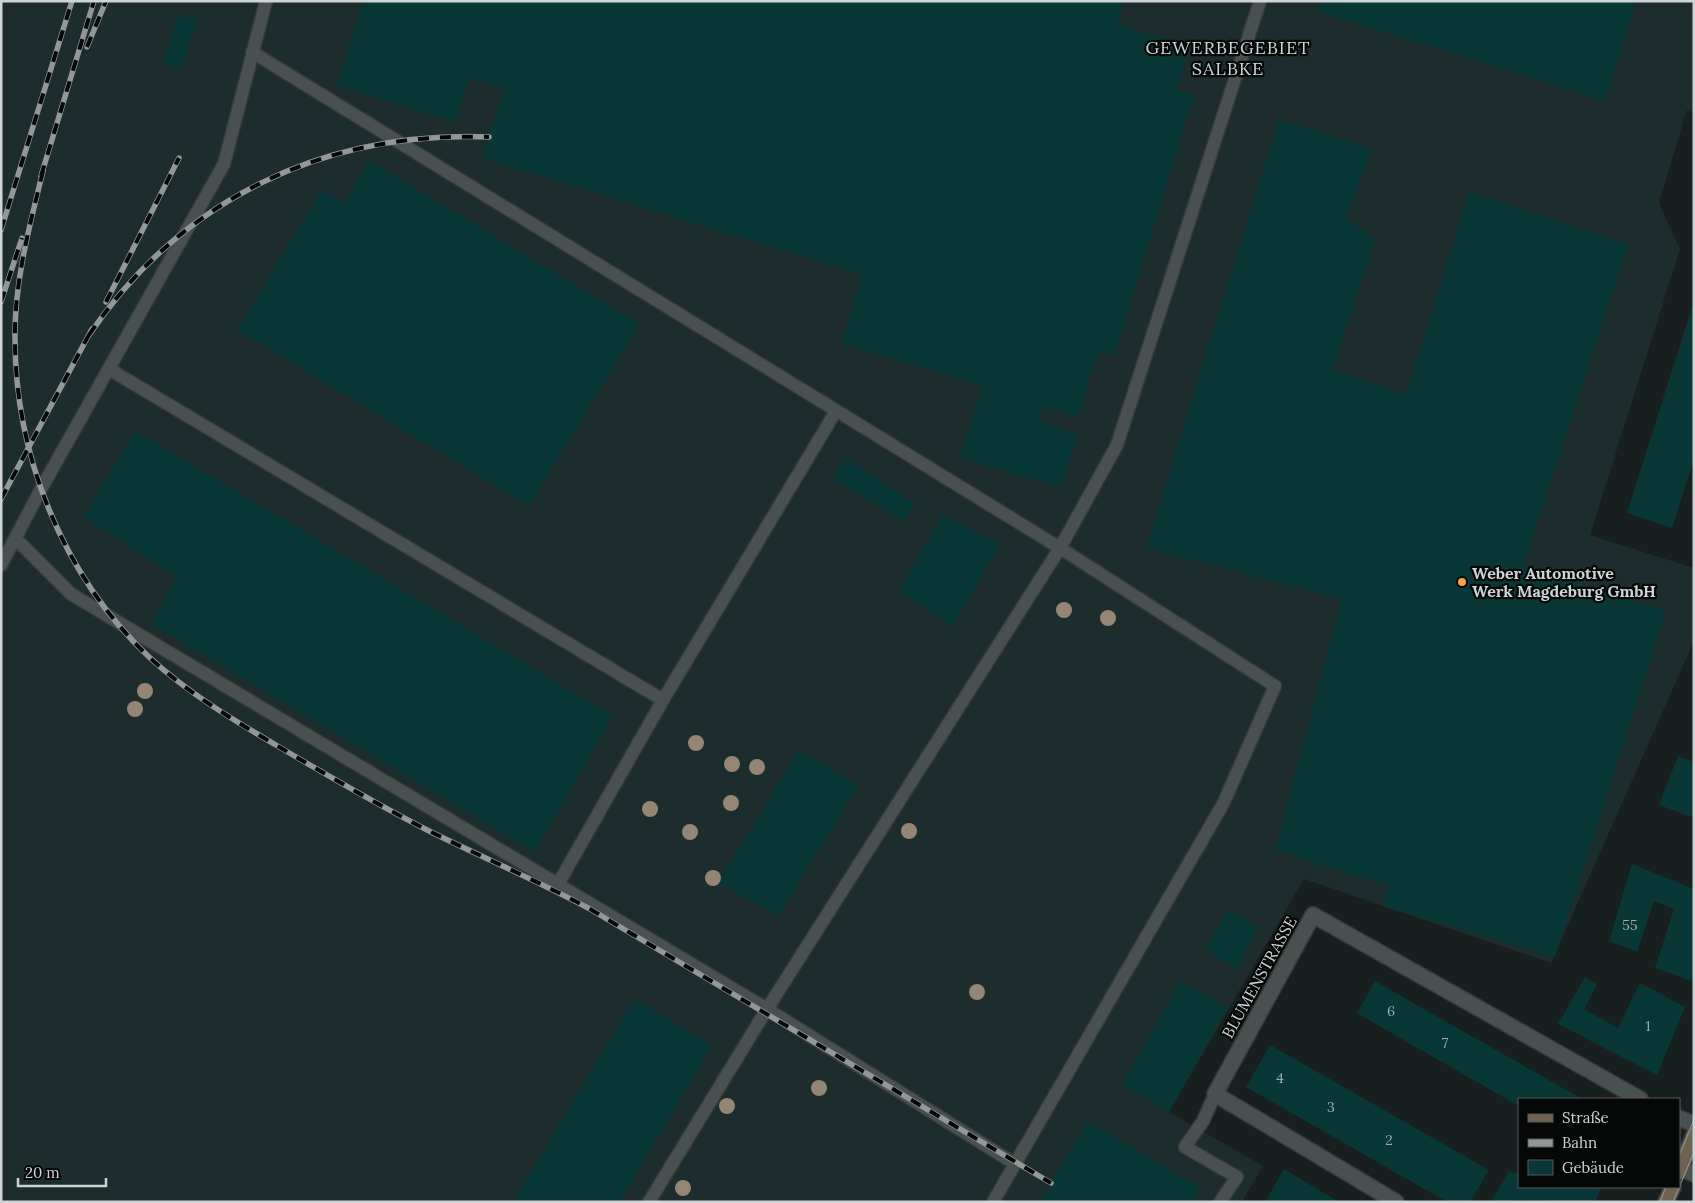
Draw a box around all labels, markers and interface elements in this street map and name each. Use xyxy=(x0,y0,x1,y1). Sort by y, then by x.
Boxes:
district label: GEWERBEGEBIET SALBKE xyxy=(1145,36,1311,80)
place label: Weber Automotive Werk Magdeburg GmbH xyxy=(1472,563,1656,601)
marker: Weber Automotive Werk Magdeburg GmbH xyxy=(1456,576,1468,588)
street label: BLUMENSTRASSE xyxy=(1217,913,1301,1041)
house number: 55 xyxy=(1622,916,1638,934)
house number: 6 xyxy=(1387,1002,1395,1020)
house number: 1 xyxy=(1645,1017,1651,1035)
house number: 7 xyxy=(1442,1034,1449,1052)
house number: 4 xyxy=(1276,1069,1284,1087)
house number: 3 xyxy=(1327,1098,1335,1116)
legend xyxy=(1518,1098,1680,1188)
text: Straße xyxy=(1562,1108,1609,1127)
house number: 2 xyxy=(1385,1131,1393,1149)
text: Bahn xyxy=(1562,1133,1597,1152)
scale bar xyxy=(18,1156,105,1188)
text: Gebäude xyxy=(1562,1158,1624,1177)
text: 20 m xyxy=(25,1163,60,1182)

